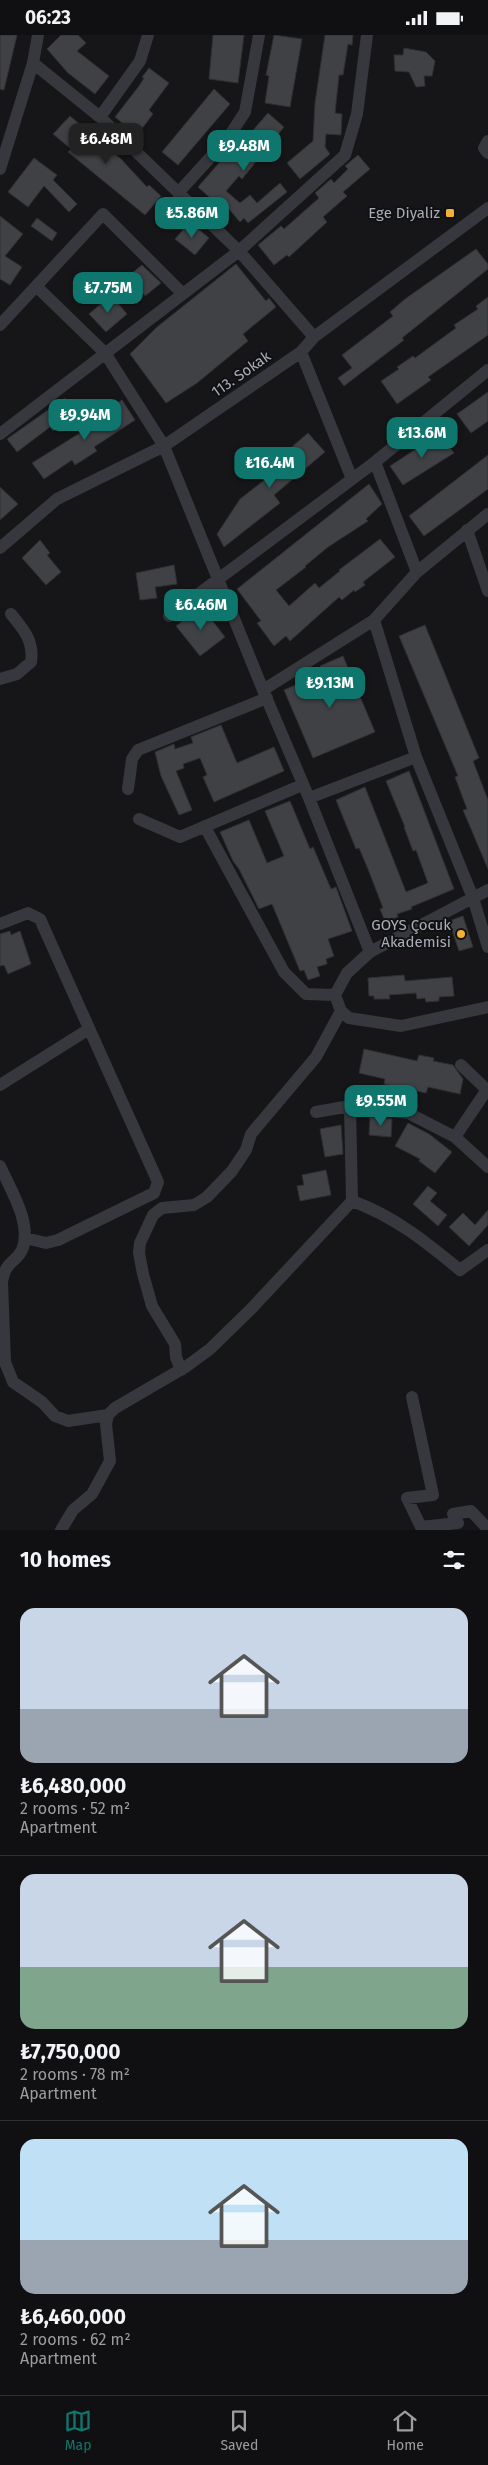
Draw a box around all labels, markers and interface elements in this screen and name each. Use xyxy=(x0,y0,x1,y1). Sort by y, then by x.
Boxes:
text: 06:23 xyxy=(25,6,71,29)
pin: ₺6.48M xyxy=(65,123,147,165)
text: ₺6.48M xyxy=(80,129,132,148)
pin: ₺9.48M xyxy=(203,129,285,172)
text: ₺9.48M xyxy=(218,136,270,155)
pin: ₺5.86M xyxy=(151,197,233,239)
text: ₺5.86M xyxy=(166,203,218,222)
place label: Ege Diyaliz xyxy=(368,204,440,222)
marker: Ege Diyaliz xyxy=(444,207,456,219)
pin: ₺7.75M xyxy=(67,271,149,314)
text: ₺7.75M xyxy=(84,278,132,297)
street label: 113. Sokak xyxy=(208,347,274,401)
pin: ₺9.94M xyxy=(44,399,126,441)
text: ₺9.94M xyxy=(59,405,111,424)
pin: ₺13.6M xyxy=(381,417,463,459)
text: ₺13.6M xyxy=(398,423,446,442)
pin: ₺16.4M xyxy=(229,447,311,489)
text: ₺16.4M xyxy=(245,453,295,472)
pin: ₺6.46M xyxy=(160,589,242,631)
text: ₺6.46M xyxy=(175,595,227,614)
pin: ₺9.13M xyxy=(289,667,371,709)
text: ₺9.13M xyxy=(306,673,354,692)
place label: GOYS Çocuk Akademisi xyxy=(371,916,451,951)
marker: GOYS Çocuk Akademisi xyxy=(455,928,467,940)
pin: ₺9.55M xyxy=(340,1085,422,1127)
text: ₺9.55M xyxy=(356,1091,406,1110)
icon: filters xyxy=(440,1546,468,1574)
text: 10 homes xyxy=(20,1547,111,1573)
icon: home xyxy=(199,1641,289,1731)
text: ₺6,480,000 xyxy=(20,1773,126,1799)
text: 2 rooms · 52 m² xyxy=(20,1799,130,1818)
text: Apartment xyxy=(20,1818,97,1837)
icon: home xyxy=(199,1906,289,1996)
text: ₺7,750,000 xyxy=(20,2039,121,2065)
text: 2 rooms · 78 m² xyxy=(20,2065,130,2084)
text: Apartment xyxy=(20,2084,97,2103)
icon: home xyxy=(199,2171,289,2261)
text: ₺6,460,000 xyxy=(20,2304,126,2330)
text: 2 rooms · 62 m² xyxy=(20,2330,131,2349)
text: Apartment xyxy=(20,2349,97,2368)
tab: Map xyxy=(64,2407,92,2454)
tab: Saved xyxy=(220,2407,258,2454)
tab: Home xyxy=(387,2407,424,2454)

